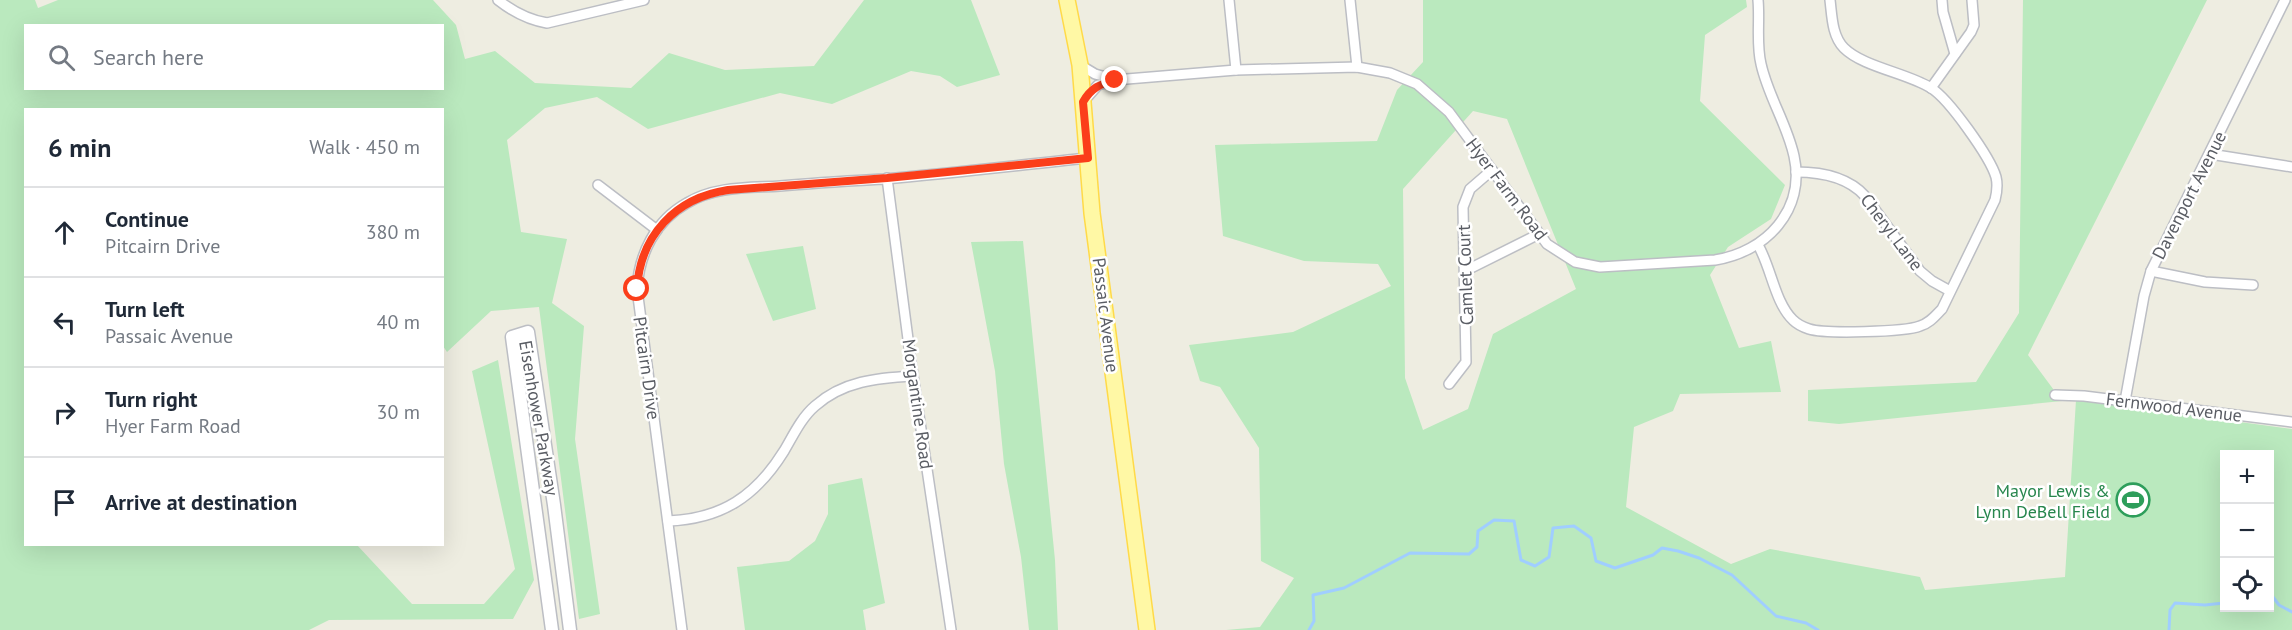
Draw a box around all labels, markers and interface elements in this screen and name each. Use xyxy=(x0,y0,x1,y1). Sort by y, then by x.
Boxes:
search box xyxy=(24,24,444,90)
icon: search xyxy=(45,41,78,74)
text: Search here xyxy=(93,43,204,71)
route end xyxy=(1101,66,1127,92)
street label: Davenport Avenue xyxy=(2147,127,2231,263)
text: 6 min xyxy=(48,131,111,164)
street label: Hyer Farm Road xyxy=(1461,133,1553,245)
text: Walk · 450 m xyxy=(309,134,420,160)
street label: Cheryl Lane xyxy=(1856,189,1928,275)
text: Continue xyxy=(105,205,189,233)
icon: ahead xyxy=(48,216,81,249)
text: 380 m xyxy=(366,219,420,245)
street label: Camlet Court xyxy=(1452,224,1478,326)
text: Pitcairn Drive xyxy=(105,233,220,259)
street label: Passaic Avenue xyxy=(1088,256,1124,374)
route start xyxy=(623,275,649,301)
text: Turn left xyxy=(105,295,185,323)
icon: left xyxy=(48,306,81,339)
text: 40 m xyxy=(377,309,420,335)
street label: Pitcairn Drive xyxy=(628,315,666,421)
text: Passaic Avenue xyxy=(105,323,233,349)
street label: Morgantine Road xyxy=(897,337,939,471)
street label: Eisenhower Parkway xyxy=(514,339,564,498)
text: Turn right xyxy=(105,385,197,413)
street label: Fernwood Avenue xyxy=(2105,387,2243,427)
icon: right xyxy=(48,396,81,429)
text: 30 m xyxy=(377,399,420,425)
text: Hyer Farm Road xyxy=(105,413,241,439)
map controls xyxy=(2220,450,2274,612)
button: + xyxy=(2220,450,2274,504)
place label: Mayor Lewis & Lynn DeBell Field xyxy=(1975,479,2110,523)
sports icon: Mayor Lewis & Lynn DeBell Field xyxy=(2115,482,2151,518)
icon: arrive xyxy=(48,486,81,519)
text: Arrive at destination xyxy=(105,488,297,516)
button: − xyxy=(2220,504,2274,558)
button: locate xyxy=(2220,558,2274,612)

